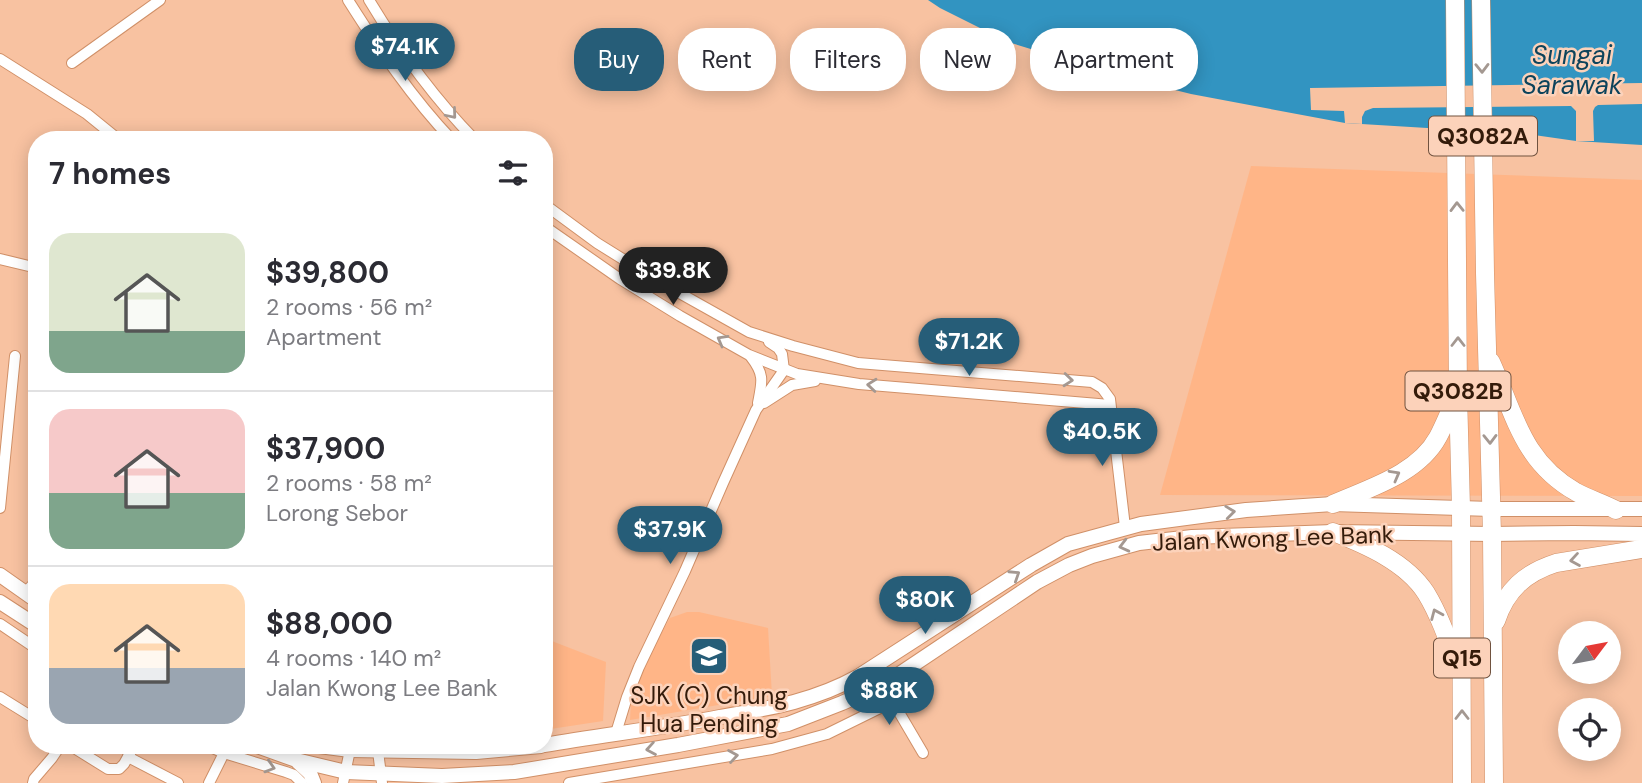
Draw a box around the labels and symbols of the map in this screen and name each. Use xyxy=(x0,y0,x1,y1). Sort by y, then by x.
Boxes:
pin: $74.1K xyxy=(348,24,462,83)
water label: Sungai Sarawak xyxy=(1522,38,1623,102)
one-way arrow xyxy=(1474,63,1490,74)
one-way arrow xyxy=(444,106,456,119)
road number: Q3082A xyxy=(1429,116,1537,155)
one-way arrow xyxy=(1450,201,1465,212)
pin: $39.8K xyxy=(616,247,730,307)
pin: $71.2K xyxy=(912,318,1026,378)
one-way arrow xyxy=(717,335,730,348)
one-way arrow xyxy=(1450,336,1466,346)
one-way arrow xyxy=(1062,372,1073,387)
road number: Q3082B xyxy=(1406,372,1510,410)
one-way arrow xyxy=(866,378,877,393)
pin: $40.5K xyxy=(1045,408,1159,468)
one-way arrow xyxy=(1482,433,1497,444)
one-way arrow xyxy=(1388,470,1400,483)
one-way arrow xyxy=(1224,505,1236,520)
pin: $37.9K xyxy=(613,506,727,566)
street label: Jalan Kwong Lee Bank xyxy=(1152,518,1394,558)
one-way arrow xyxy=(1118,538,1130,552)
one-way arrow xyxy=(1569,552,1581,567)
one-way arrow xyxy=(1007,571,1020,584)
pin: $80K xyxy=(884,576,966,636)
one-way arrow xyxy=(1430,609,1444,622)
north arrow xyxy=(1558,621,1620,684)
school or university icon: SJK (C) Chung Hua Pending xyxy=(688,635,730,677)
road number: Q15 xyxy=(1434,638,1490,678)
pin: $88K xyxy=(848,668,930,727)
place label: SJK (C) Chung Hua Pending xyxy=(630,680,788,739)
one-way arrow xyxy=(1454,709,1470,720)
one-way arrow xyxy=(645,741,657,756)
one-way arrow xyxy=(727,749,739,764)
one-way arrow xyxy=(263,759,275,773)

